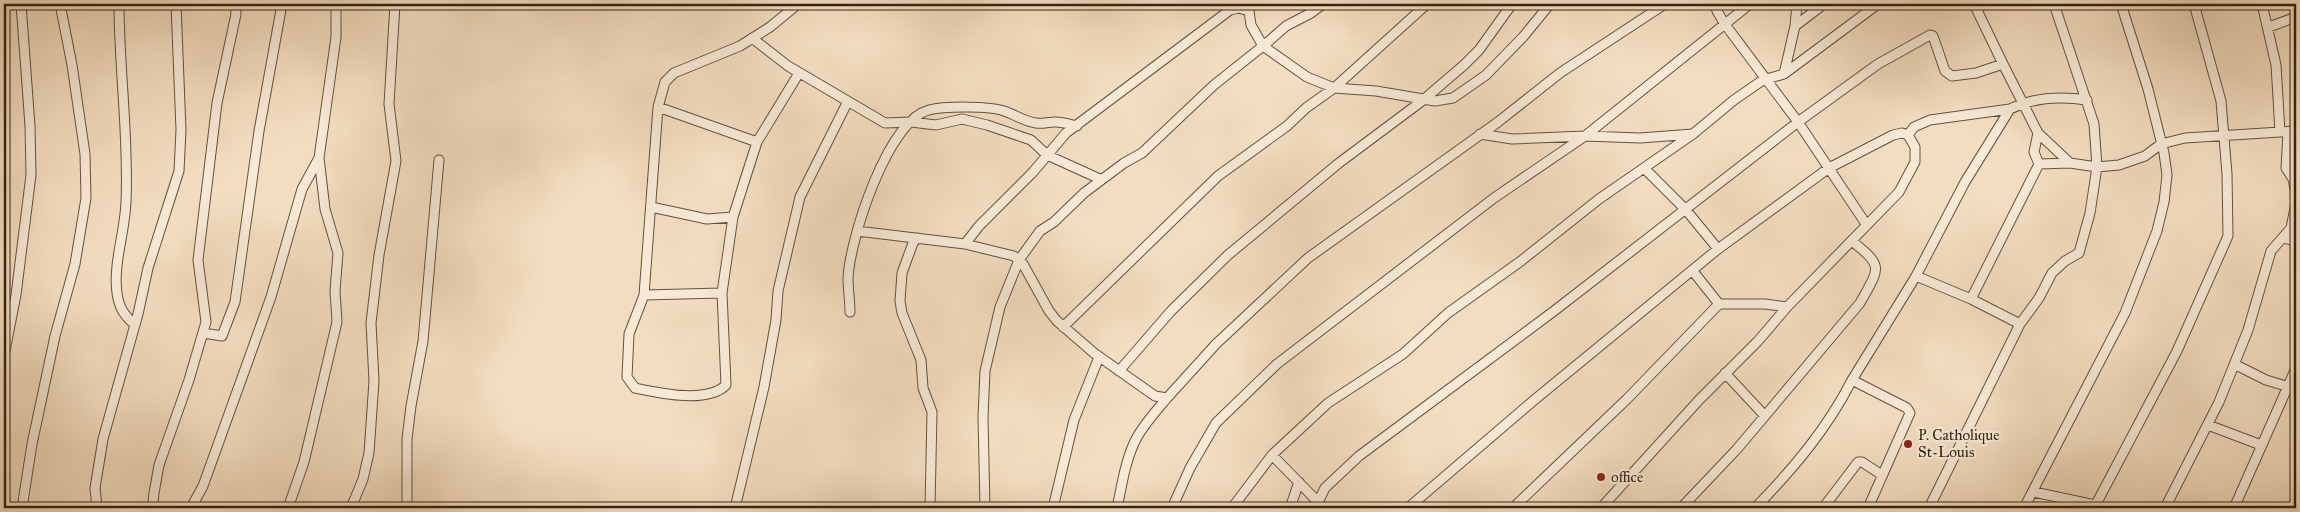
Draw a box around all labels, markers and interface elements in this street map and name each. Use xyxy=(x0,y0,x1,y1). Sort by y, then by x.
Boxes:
place label: P. Catholique St-Louis xyxy=(1918,426,2000,461)
marker: P. Catholique St-Louis xyxy=(1902,438,1914,450)
place label: office xyxy=(1611,468,1643,486)
marker: office xyxy=(1595,471,1607,483)

